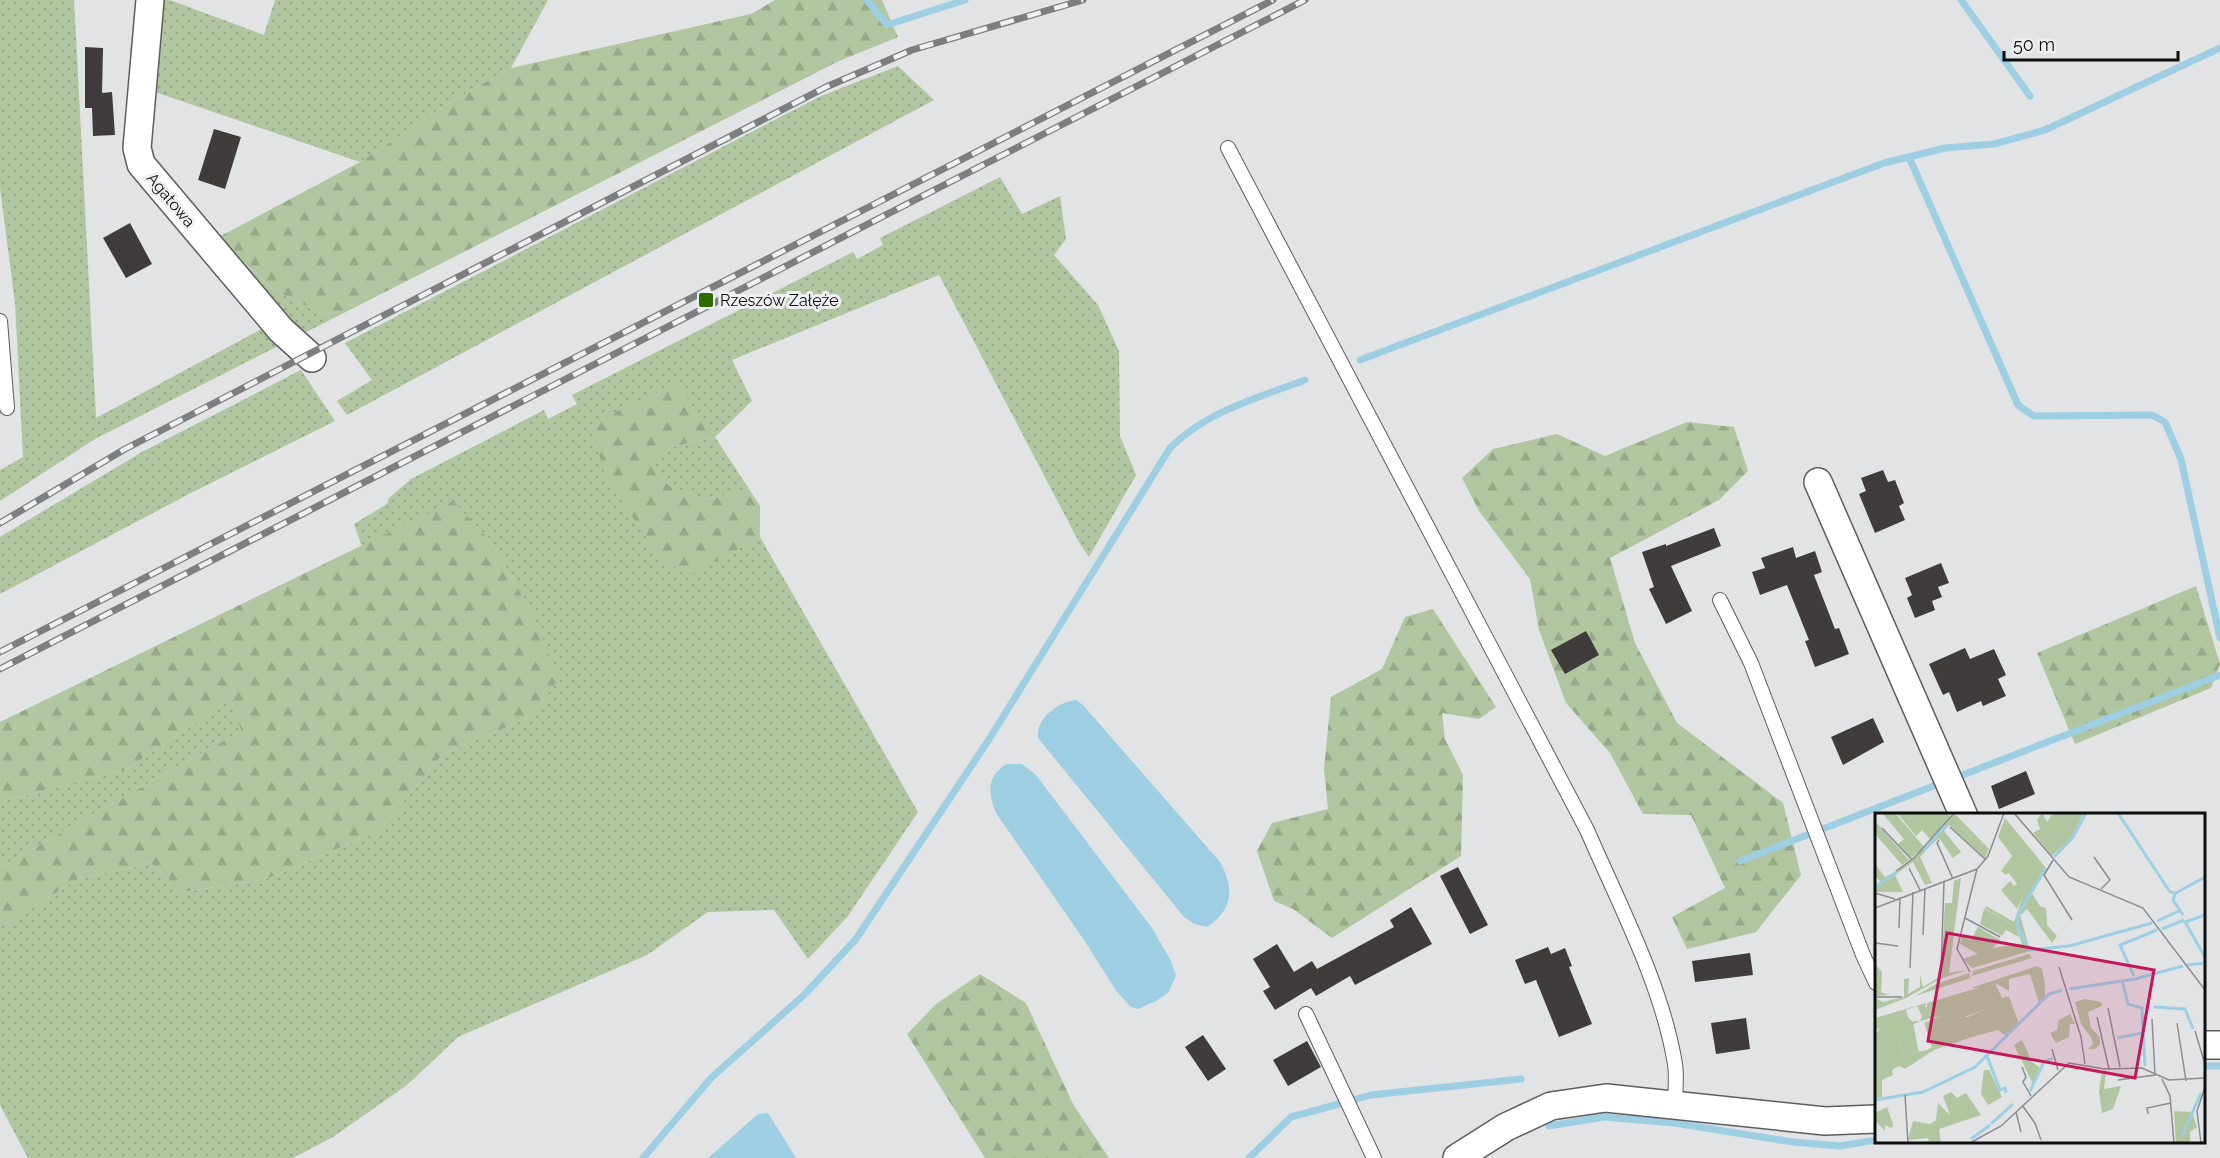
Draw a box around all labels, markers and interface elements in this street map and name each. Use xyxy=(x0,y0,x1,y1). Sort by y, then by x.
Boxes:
scale bar xyxy=(2004,24,2178,62)
text: 50 m xyxy=(2013,34,2055,55)
street label: Agatowa xyxy=(143,169,199,231)
marker: Rzeszów Załęże xyxy=(697,291,715,309)
place label: Rzeszów Załęże xyxy=(720,291,839,310)
inset map xyxy=(1875,813,2205,1143)

